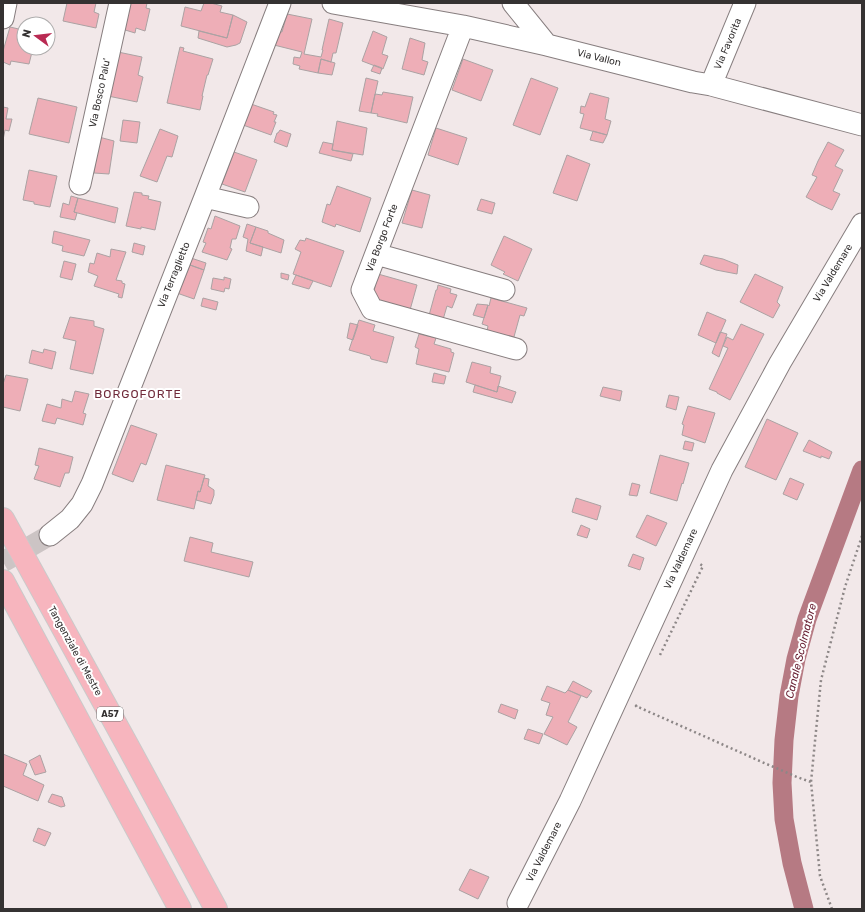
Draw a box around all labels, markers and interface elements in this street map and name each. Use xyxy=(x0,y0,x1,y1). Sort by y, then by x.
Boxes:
north arrow xyxy=(16,16,56,56)
street label: Via Favorita xyxy=(712,17,744,71)
text: N xyxy=(20,28,34,39)
street label: Via Vallon xyxy=(576,47,622,69)
street label: Via Bosco Palu' xyxy=(87,57,113,129)
street label: Via Borgo Forte xyxy=(364,202,401,274)
street label: Via Terraglietto xyxy=(155,240,193,310)
street label: Via Valdemare xyxy=(811,241,855,304)
district label: BORGOFORTE xyxy=(94,387,182,401)
street label: Via Valdemare xyxy=(662,526,701,591)
water label: Canale Scolmatore xyxy=(783,602,819,700)
street label: Tangenziale di Mestre xyxy=(45,604,105,698)
road number: A57 xyxy=(97,707,123,721)
street label: Via Valdemare xyxy=(524,820,564,884)

